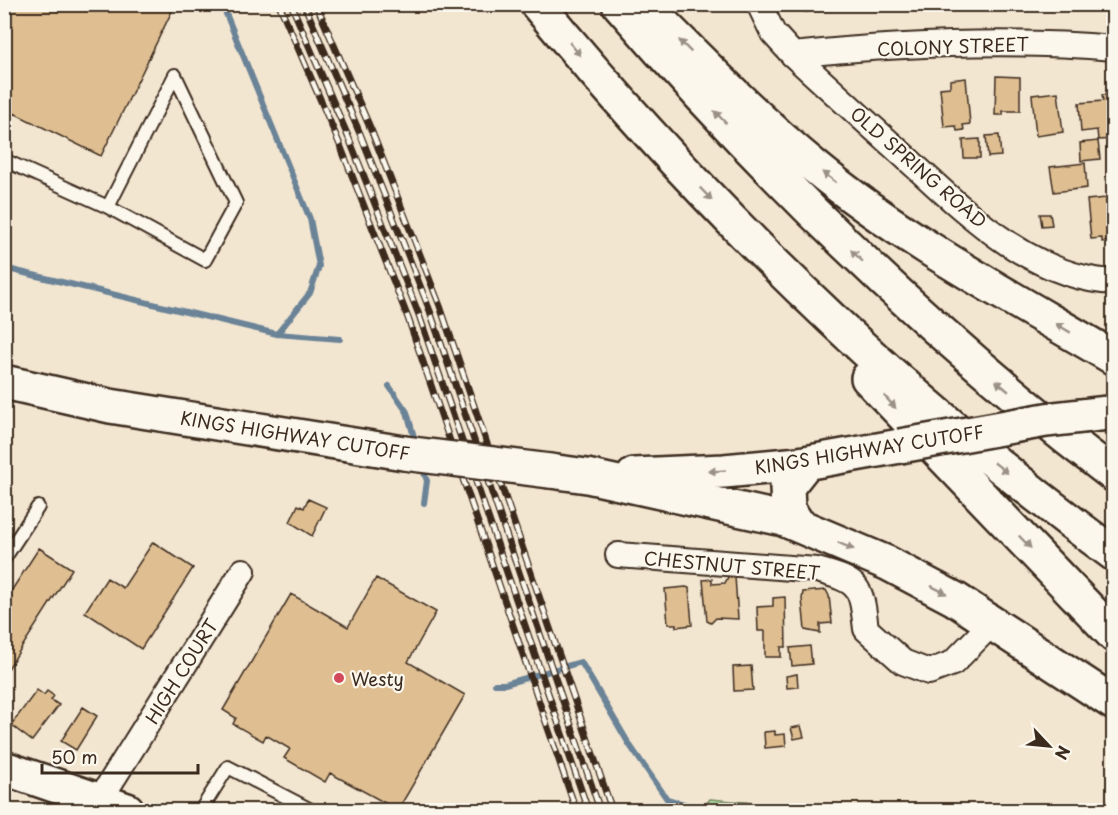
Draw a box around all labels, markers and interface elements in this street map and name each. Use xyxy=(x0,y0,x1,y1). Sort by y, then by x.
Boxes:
street label: COLONY STREET xyxy=(877,30,1030,62)
one-way arrow xyxy=(678,38,692,53)
one-way arrow xyxy=(568,41,581,56)
street label: OLD SPRING ROAD xyxy=(845,100,993,234)
one-way arrow xyxy=(713,111,727,125)
one-way arrow xyxy=(821,172,836,184)
one-way arrow xyxy=(699,186,713,201)
one-way arrow xyxy=(850,249,864,263)
one-way arrow xyxy=(1055,323,1071,334)
one-way arrow xyxy=(994,379,1010,392)
one-way arrow xyxy=(883,394,897,409)
street label: KINGS HIGHWAY CUTOFF xyxy=(178,404,412,466)
street label: KINGS HIGHWAY CUTOFF xyxy=(752,418,986,480)
one-way arrow xyxy=(994,462,1009,474)
one-way arrow xyxy=(707,467,726,476)
one-way arrow xyxy=(1018,535,1032,550)
one-way arrow xyxy=(837,541,855,551)
street label: CHESTNUT STREET xyxy=(643,544,822,586)
one-way arrow xyxy=(930,585,947,595)
street label: HIGH COURT xyxy=(138,612,225,729)
place label: Westy xyxy=(351,665,404,692)
marker: Westy xyxy=(332,671,346,685)
north arrow xyxy=(1019,716,1079,776)
scale bar xyxy=(42,737,198,775)
text: N xyxy=(1050,742,1077,764)
text: 50 m xyxy=(51,743,98,770)

